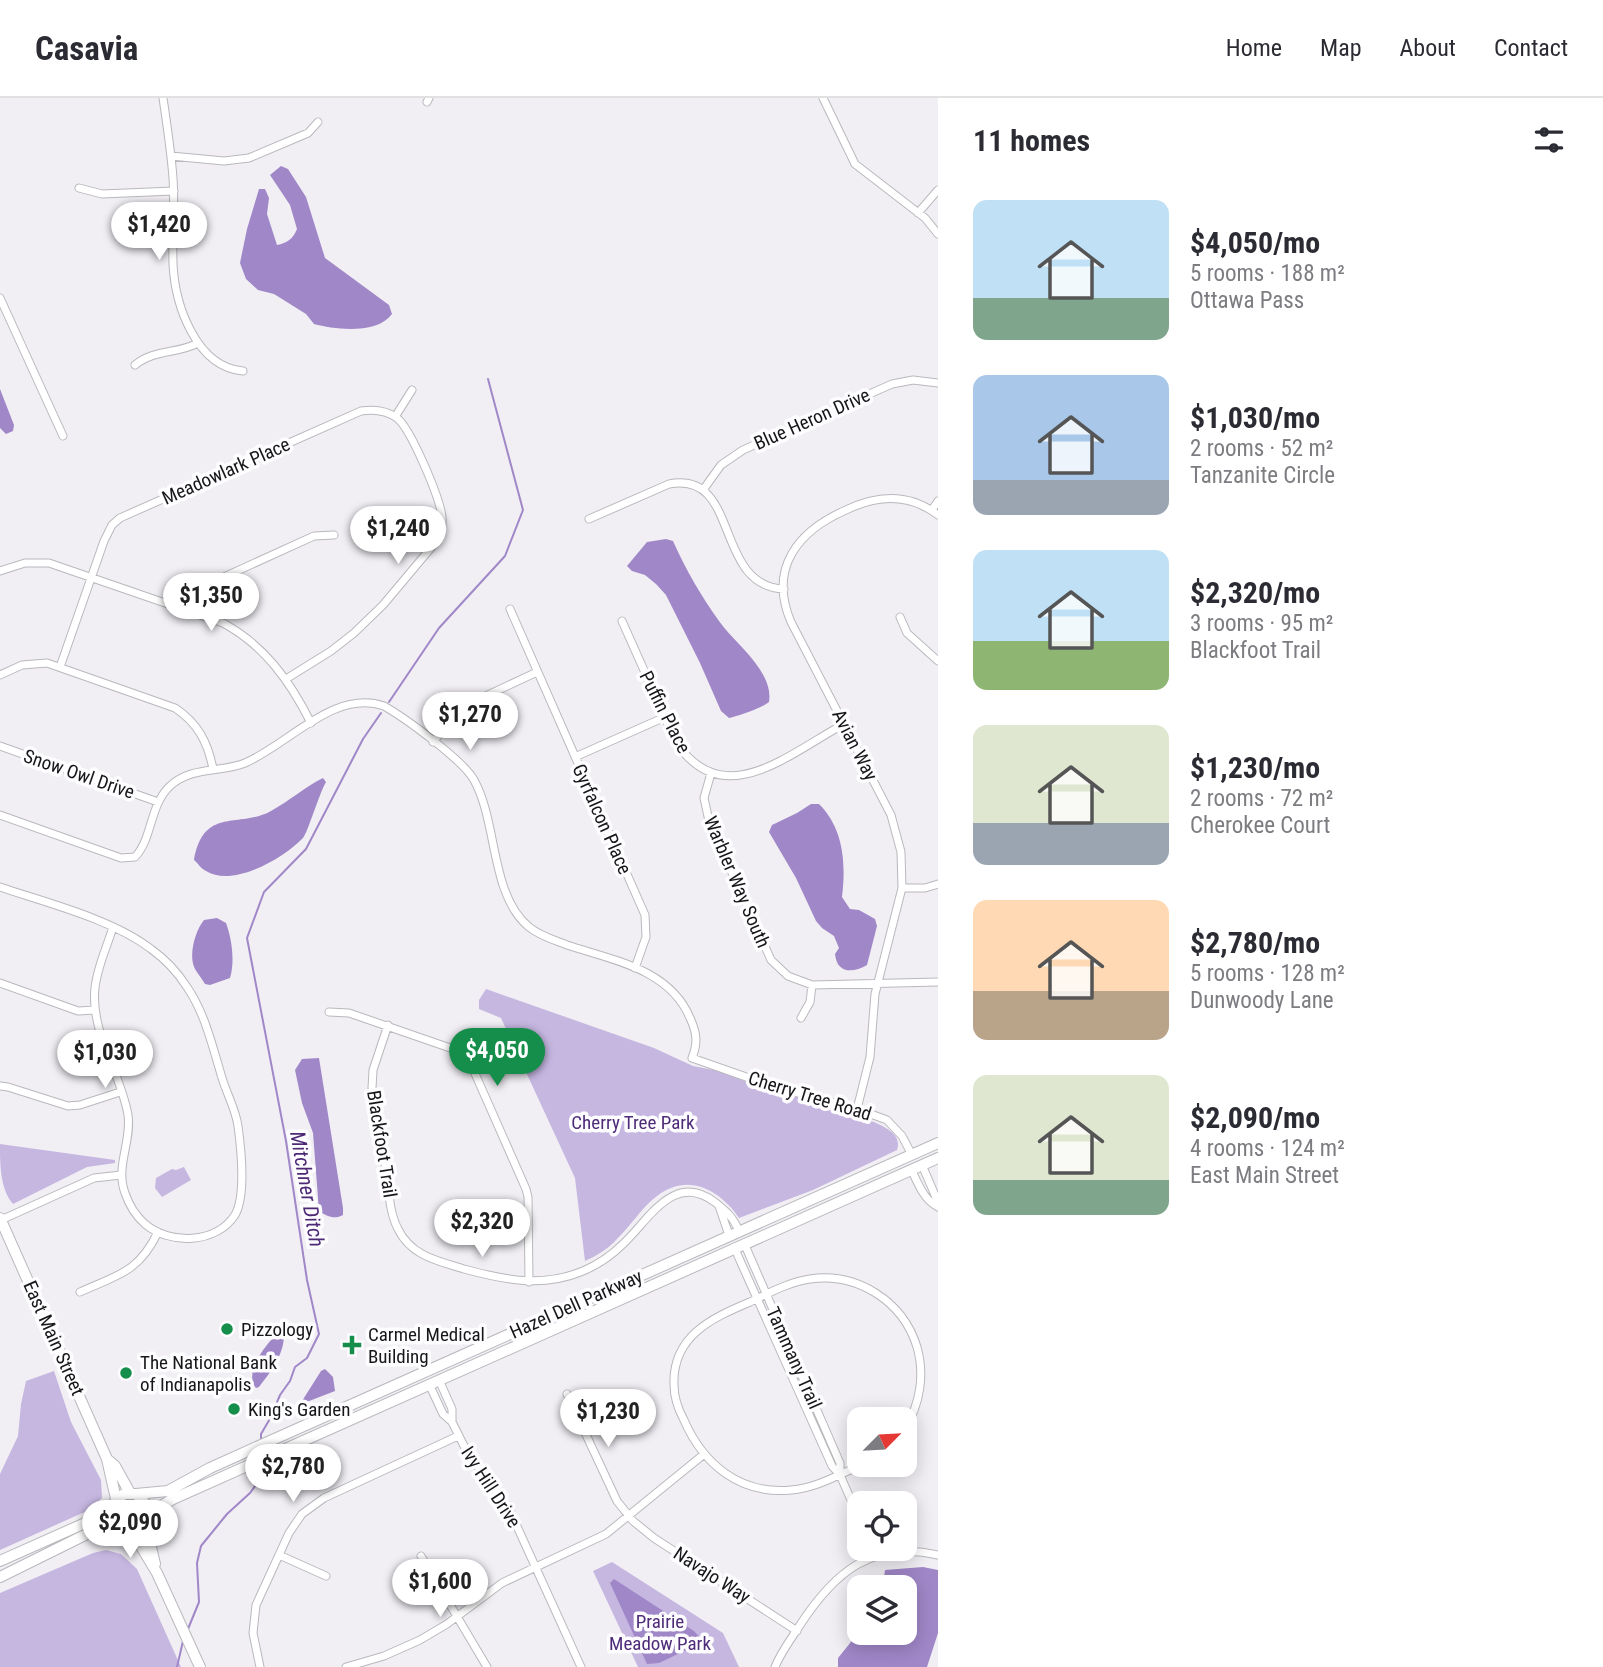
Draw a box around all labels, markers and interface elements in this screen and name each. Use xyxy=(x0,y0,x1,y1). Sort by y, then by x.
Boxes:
text: Casavia xyxy=(35,29,138,68)
text: Home xyxy=(1226,34,1282,62)
text: Map xyxy=(1320,34,1362,62)
text: About xyxy=(1400,34,1456,62)
text: Contact xyxy=(1494,34,1568,62)
icon: filters xyxy=(1530,121,1568,159)
text: 11 homes xyxy=(973,123,1090,158)
pin: $1,420 xyxy=(102,202,216,262)
text: $1,420 xyxy=(127,211,191,238)
text: $4,050/mo xyxy=(1190,225,1320,260)
icon: home xyxy=(1029,228,1113,312)
text: 5 rooms · 188 m² xyxy=(1190,260,1345,287)
text: Ottawa Pass xyxy=(1190,287,1304,314)
street label: Blue Heron Drive xyxy=(750,383,874,455)
text: $1,030/mo xyxy=(1190,400,1320,435)
icon: home xyxy=(1029,403,1113,487)
street label: Meadowlark Place xyxy=(159,432,294,509)
text: 2 rooms · 52 m² xyxy=(1190,435,1333,462)
text: Tanzanite Circle xyxy=(1190,462,1335,489)
pin: $1,240 xyxy=(341,506,455,566)
text: $1,240 xyxy=(366,515,430,542)
pin: $1,350 xyxy=(154,574,268,633)
text: $2,320/mo xyxy=(1190,575,1320,610)
icon: home xyxy=(1029,578,1113,662)
text: $1,350 xyxy=(179,582,243,609)
text: 3 rooms · 95 m² xyxy=(1190,610,1333,637)
text: Blackfoot Trail xyxy=(1190,637,1321,664)
street label: Puffin Place xyxy=(635,667,696,757)
pin: $1,270 xyxy=(413,692,527,752)
text: $1,270 xyxy=(438,701,502,728)
street label: Avian Way xyxy=(827,706,883,784)
street label: Snow Owl Drive xyxy=(21,744,138,804)
text: $1,230/mo xyxy=(1190,750,1320,785)
icon: home xyxy=(1029,753,1113,837)
street label: Gyrfalcon Place xyxy=(567,760,637,878)
text: 2 rooms · 72 m² xyxy=(1190,785,1333,812)
text: Cherokee Court xyxy=(1190,812,1330,839)
street label: Warbler Way South xyxy=(699,813,775,951)
text: $2,780/mo xyxy=(1190,925,1320,960)
icon: home xyxy=(1029,928,1113,1012)
text: 5 rooms · 128 m² xyxy=(1190,960,1345,987)
text: Dunwoody Lane xyxy=(1190,987,1334,1014)
pin: $4,050 xyxy=(440,1028,554,1088)
pin: $1,030 xyxy=(48,1030,162,1090)
text: $4,050 xyxy=(465,1037,529,1064)
text: $1,030 xyxy=(73,1039,137,1066)
street label: Cherry Tree Road xyxy=(746,1066,874,1126)
street label: Blackfoot Trail xyxy=(362,1089,402,1199)
text: $2,090/mo xyxy=(1190,1100,1320,1135)
icon: home xyxy=(1029,1103,1113,1187)
park label: Cherry Tree Park xyxy=(571,1111,695,1134)
water label: Mitchner Ditch xyxy=(285,1129,329,1249)
text: 4 rooms · 124 m² xyxy=(1190,1135,1345,1162)
text: East Main Street xyxy=(1190,1162,1339,1189)
pin: $2,320 xyxy=(425,1200,539,1259)
text: $2,320 xyxy=(450,1208,514,1235)
street label: Hazel Dell Parkway xyxy=(506,1264,646,1344)
street label: East Main Street xyxy=(18,1277,90,1399)
street label: Tammany Trail xyxy=(761,1303,827,1413)
place label: Pizzology xyxy=(241,1318,313,1341)
marker: Pizzology xyxy=(219,1321,235,1337)
place label: Carmel Medical Building xyxy=(368,1323,485,1368)
marker: Carmel Medical Building xyxy=(342,1335,362,1355)
place label: The National Bank of Indianapolis xyxy=(140,1351,277,1396)
marker: The National Bank of Indianapolis xyxy=(118,1365,134,1381)
pin: $1,230 xyxy=(551,1390,665,1449)
place label: King's Garden xyxy=(248,1398,350,1421)
text: $1,230 xyxy=(576,1398,640,1425)
marker: King's Garden xyxy=(226,1401,242,1417)
north arrow xyxy=(847,1407,917,1477)
map controls xyxy=(847,1407,917,1645)
street label: Ivy Hill Drive xyxy=(456,1442,526,1532)
pin: $2,780 xyxy=(236,1444,350,1504)
text: $2,780 xyxy=(261,1453,325,1480)
button: locate xyxy=(847,1491,917,1561)
pin: $2,090 xyxy=(73,1500,187,1560)
text: $2,090 xyxy=(98,1509,162,1536)
street label: Navajo Way xyxy=(669,1542,755,1608)
pin: $1,600 xyxy=(383,1560,497,1619)
text: $1,600 xyxy=(408,1568,472,1595)
button: layers xyxy=(847,1575,917,1645)
park label: Prairie Meadow Park xyxy=(609,1610,711,1655)

